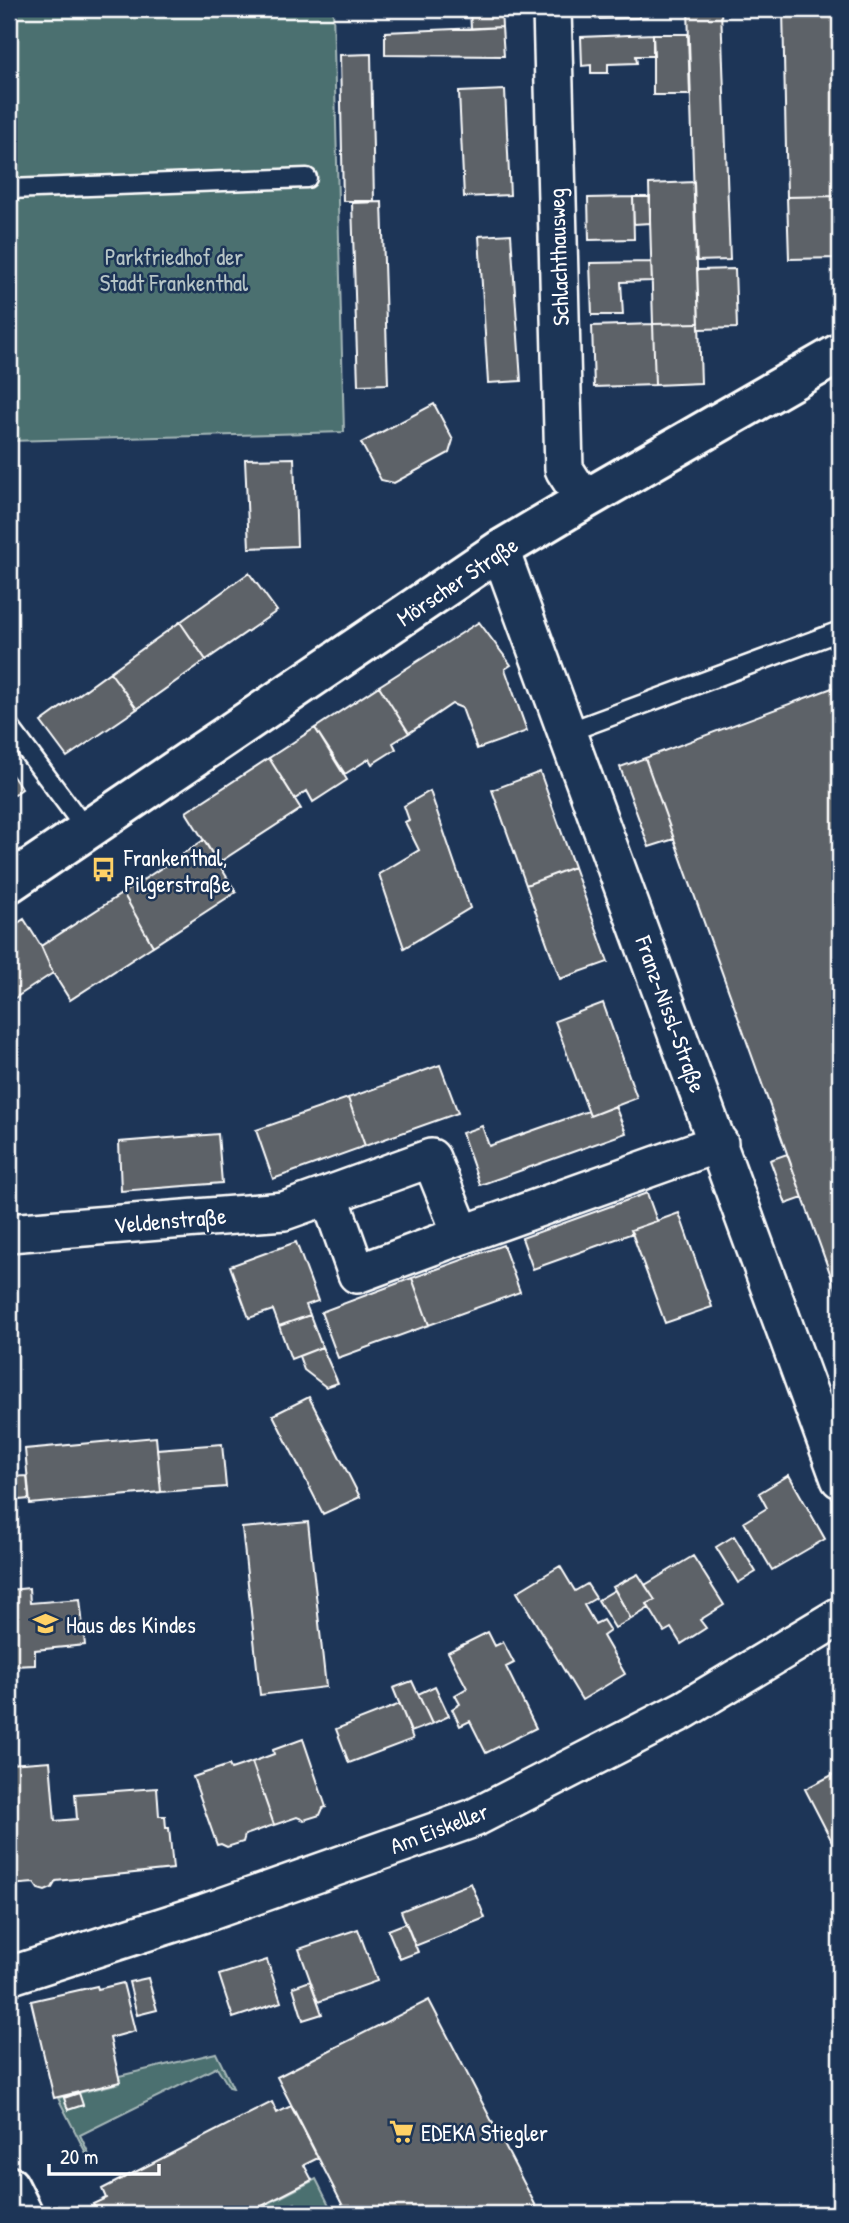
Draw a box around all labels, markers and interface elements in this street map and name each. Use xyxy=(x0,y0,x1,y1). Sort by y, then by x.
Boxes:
street label: Schlachthausweg xyxy=(540,188,576,326)
park label: Parkfriedhof der Stadt Frankenthal xyxy=(100,241,249,298)
street label: Mörscher Straße xyxy=(390,529,524,633)
place label: Frankenthal, Pilgerstraße xyxy=(123,842,231,899)
bus stop icon: Frankenthal, Pilgerstraße xyxy=(90,856,118,884)
street label: Franz-Nissl-Straße xyxy=(628,931,714,1096)
street label: Veldenstraße xyxy=(113,1200,227,1240)
place label: Haus des Kindes xyxy=(66,1609,196,1640)
school or university icon: Haus des Kindes xyxy=(32,1610,60,1638)
street label: Am Eiskeller xyxy=(385,1795,493,1861)
place label: EDEKA Stiegler xyxy=(421,2117,548,2148)
supermarket icon: EDEKA Stiegler xyxy=(387,2118,415,2146)
scale bar xyxy=(49,2132,159,2176)
text: 20 m xyxy=(60,2142,98,2171)

